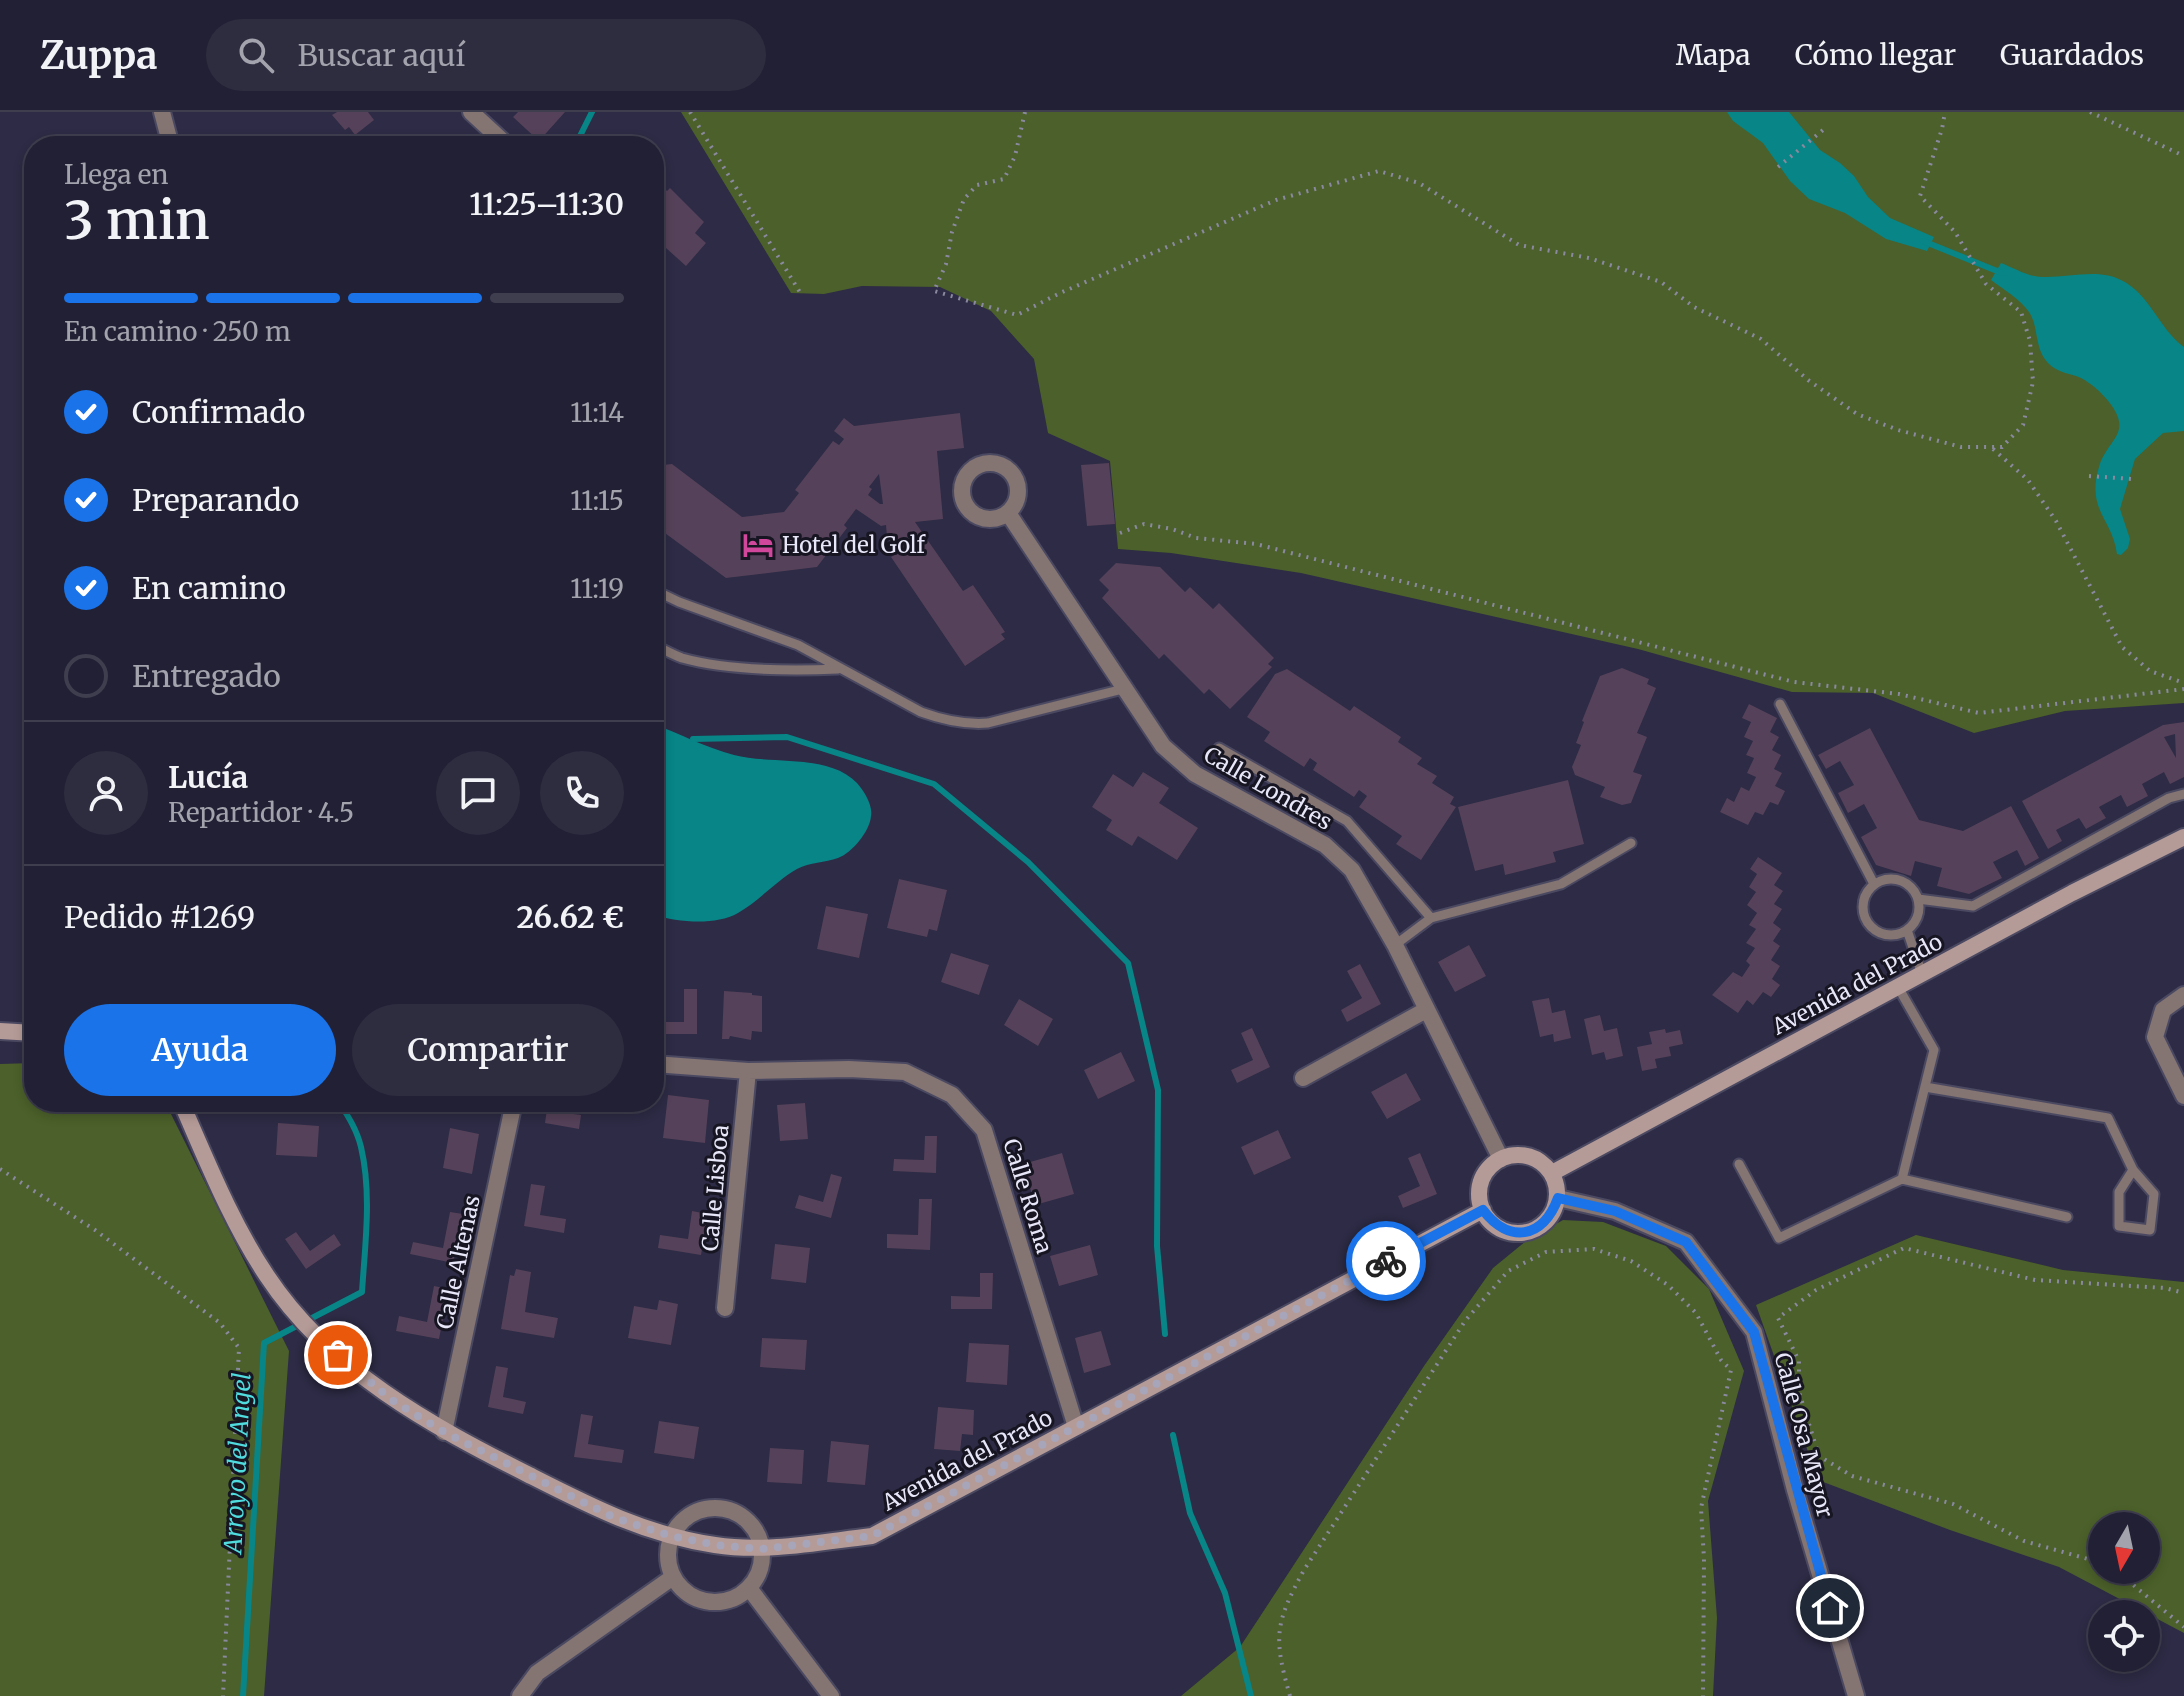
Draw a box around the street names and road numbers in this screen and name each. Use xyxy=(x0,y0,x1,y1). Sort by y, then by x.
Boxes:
street label: Calle Londres xyxy=(1199,740,1337,836)
street label: Avenida del Prado xyxy=(1766,927,1947,1041)
street label: Calle Lisboa xyxy=(696,1123,734,1252)
street label: Calle Roma xyxy=(997,1135,1059,1257)
street label: Calle Altenas xyxy=(430,1193,486,1331)
street label: Calle Osa Mayor xyxy=(1769,1350,1839,1521)
street label: Avenida del Prado xyxy=(876,1403,1057,1517)

